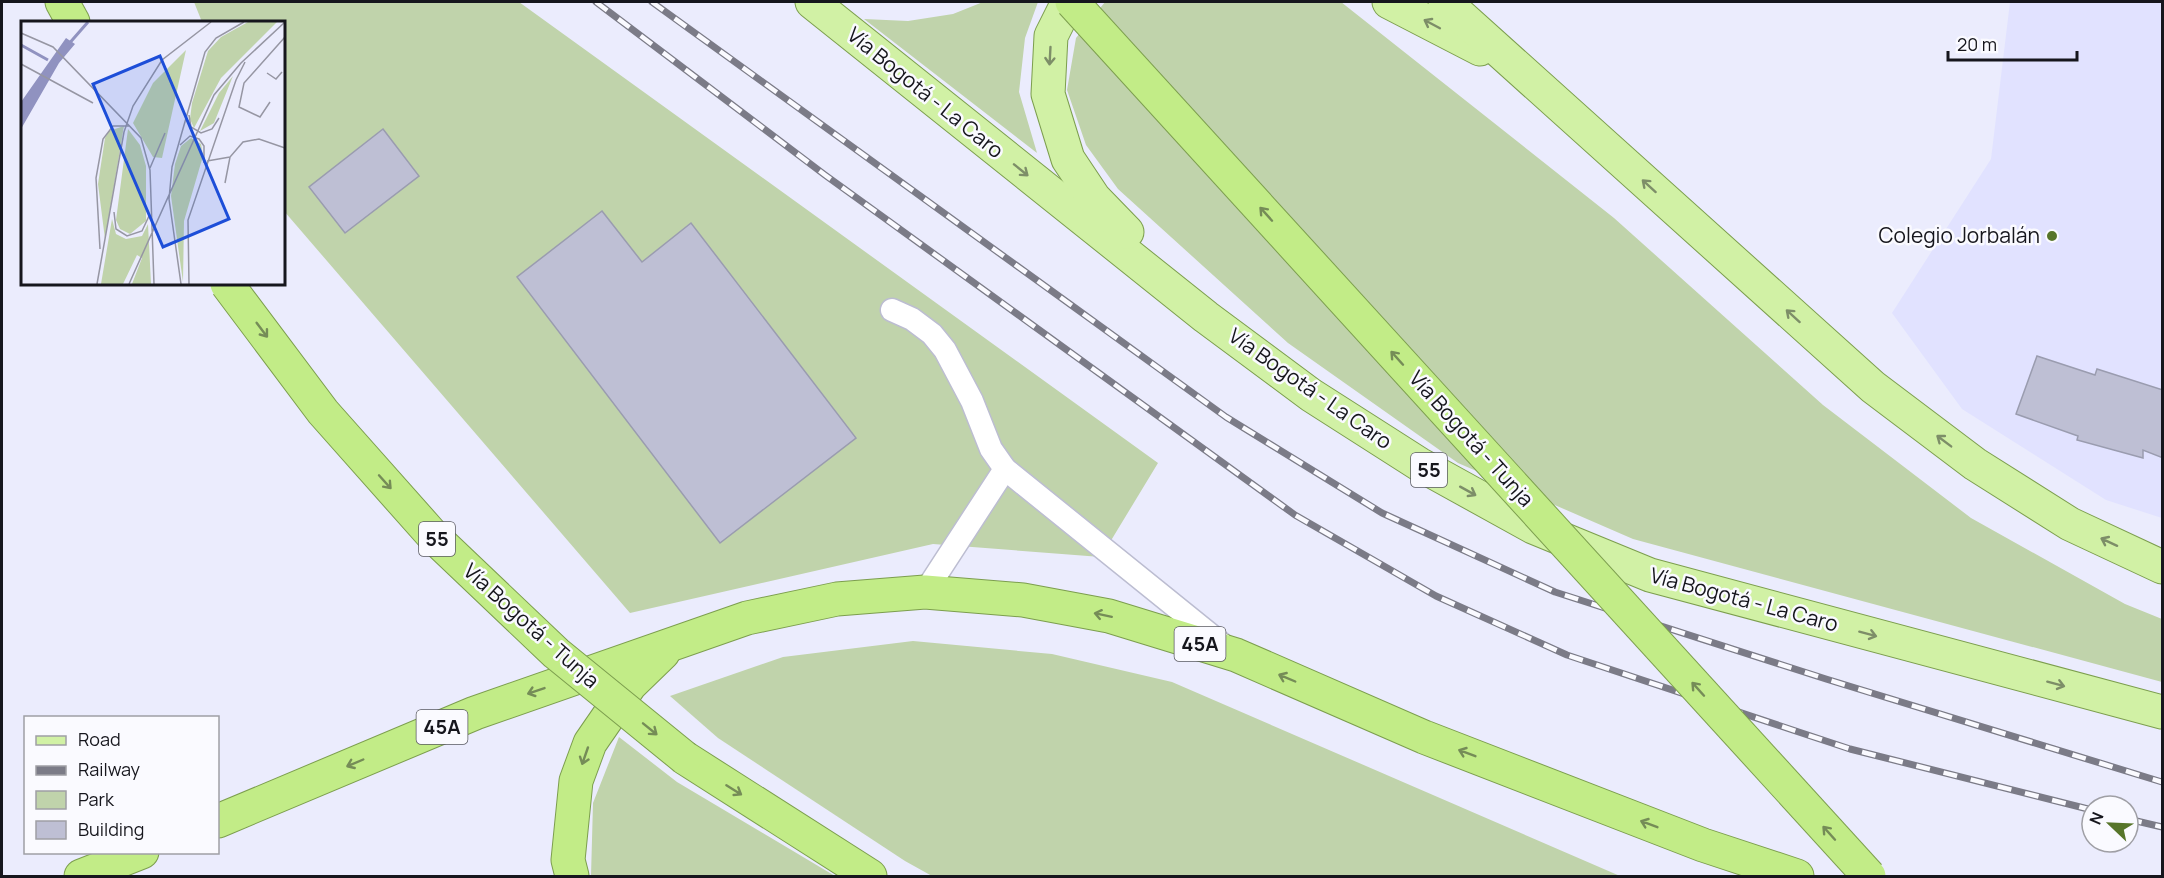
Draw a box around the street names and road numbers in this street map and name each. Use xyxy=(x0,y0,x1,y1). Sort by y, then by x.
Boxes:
street label: Vía Bogotá - La Caro xyxy=(842,20,1010,164)
street label: Vía Bogotá - La Caro xyxy=(1223,321,1398,455)
street label: Vía Bogotá - Tunja xyxy=(1403,364,1540,512)
road number: 55 xyxy=(1411,453,1447,487)
road number: 55 xyxy=(419,522,455,556)
street label: Vía Bogotá - Tunja xyxy=(458,557,606,694)
street label: Vía Bogotá - La Caro xyxy=(1647,560,1841,638)
road number: 45A xyxy=(1174,627,1226,661)
road number: 45A xyxy=(416,710,468,744)

